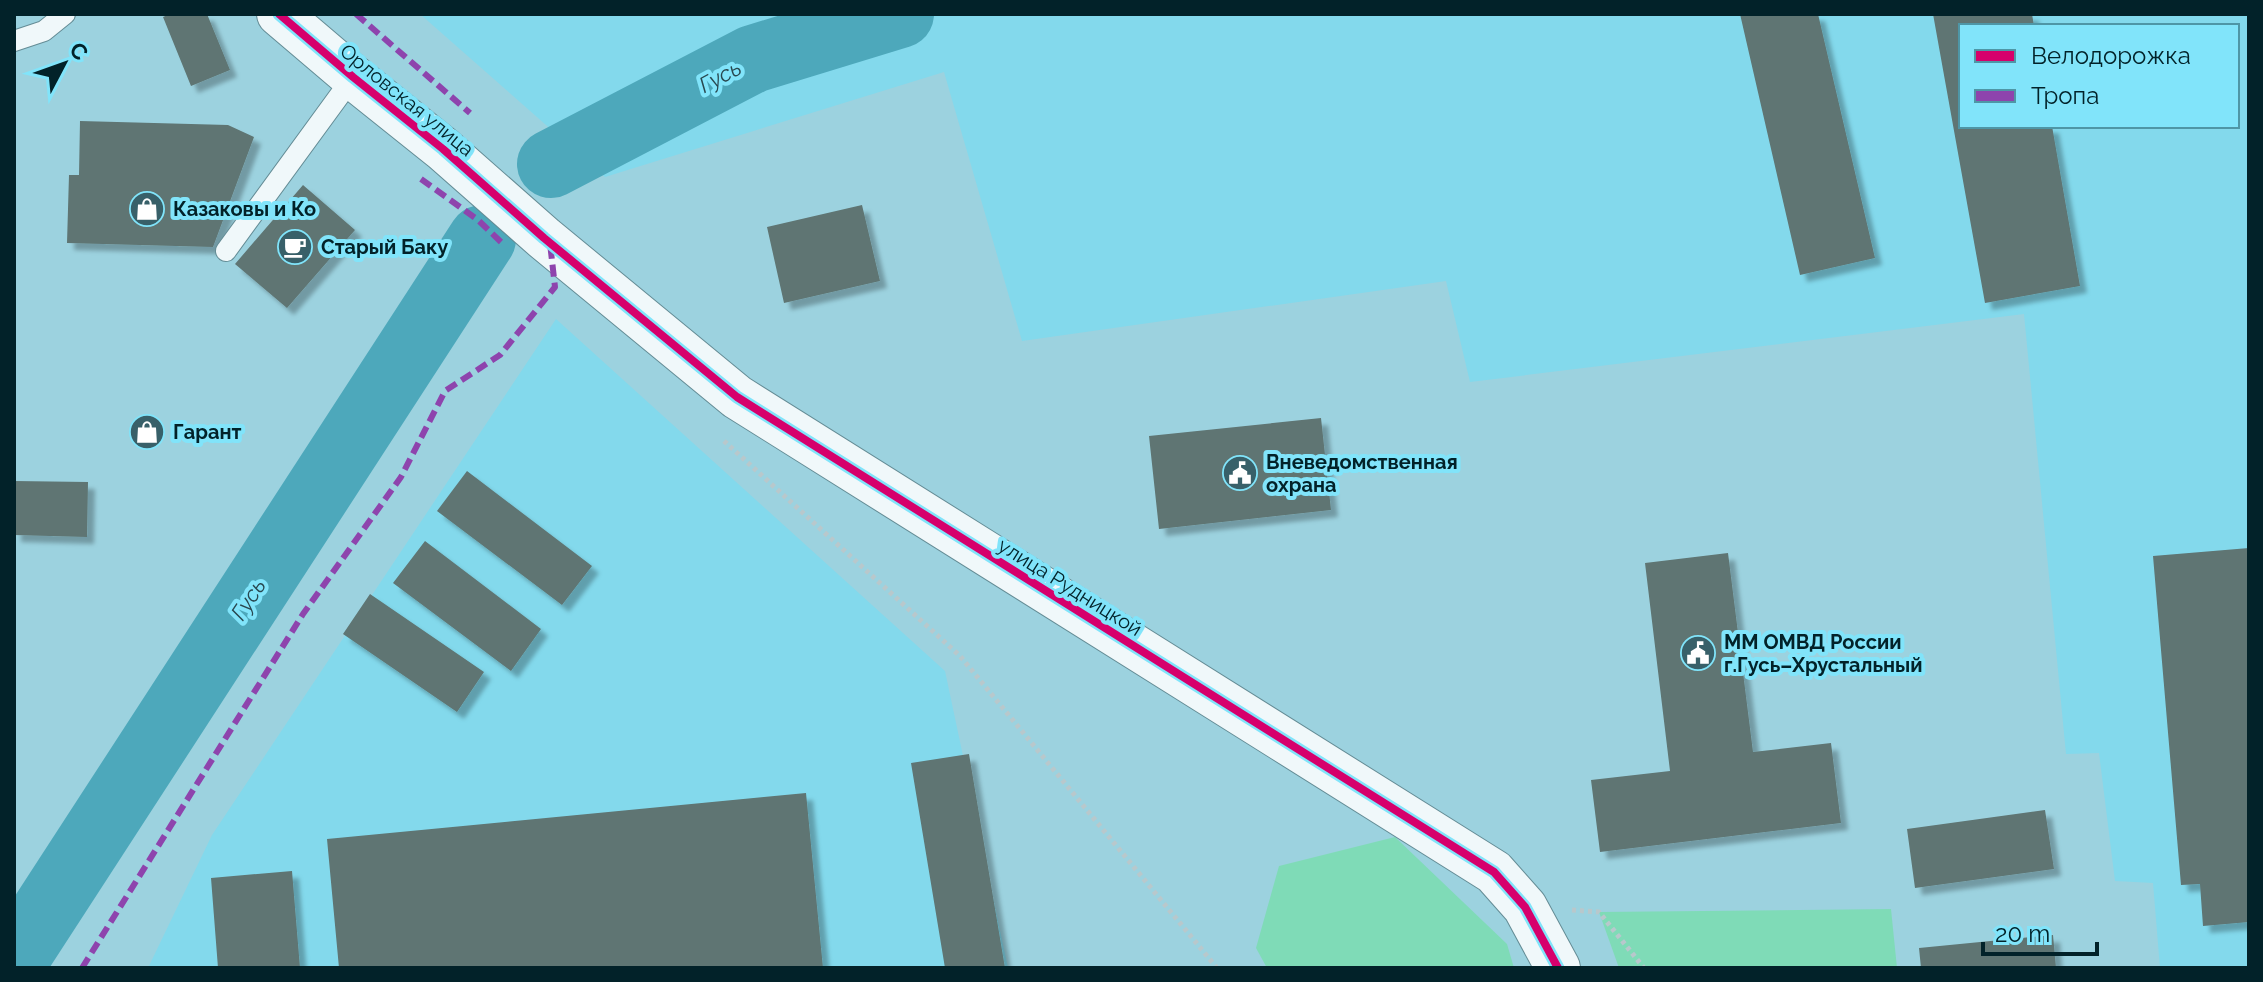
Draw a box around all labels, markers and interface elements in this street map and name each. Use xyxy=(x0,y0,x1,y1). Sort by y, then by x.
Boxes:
north arrow xyxy=(24,24,104,104)
legend xyxy=(1959,24,2239,128)
text: С xyxy=(64,37,94,65)
street label: Орловская улица xyxy=(335,39,479,161)
text: Велодорожка xyxy=(2031,41,2191,70)
water label: Гусь xyxy=(694,54,746,98)
text: Тропа xyxy=(2031,81,2099,110)
shop icon: Казаковы и Ко xyxy=(128,190,166,228)
place label: Казаковы и Ко xyxy=(173,197,316,221)
cafe icon: Старый Баку xyxy=(276,228,314,266)
place label: Старый Баку xyxy=(321,235,448,259)
shop icon: Гарант xyxy=(128,413,166,451)
place label: Гарант xyxy=(173,420,241,444)
place label: Вневедомственная охрана xyxy=(1266,450,1458,497)
public building icon: Вневедомственная охрана xyxy=(1221,454,1259,492)
street label: улица Рудницкой xyxy=(994,533,1146,641)
water label: Гусь xyxy=(225,573,271,625)
place label: ММ ОМВД России г.Гусь–Хрустальный xyxy=(1724,630,1923,677)
public building icon: ММ ОМВД России г.Гусь–Хрустальный xyxy=(1679,634,1717,672)
scale bar xyxy=(1983,906,2097,956)
text: 20 m xyxy=(1995,919,2050,948)

